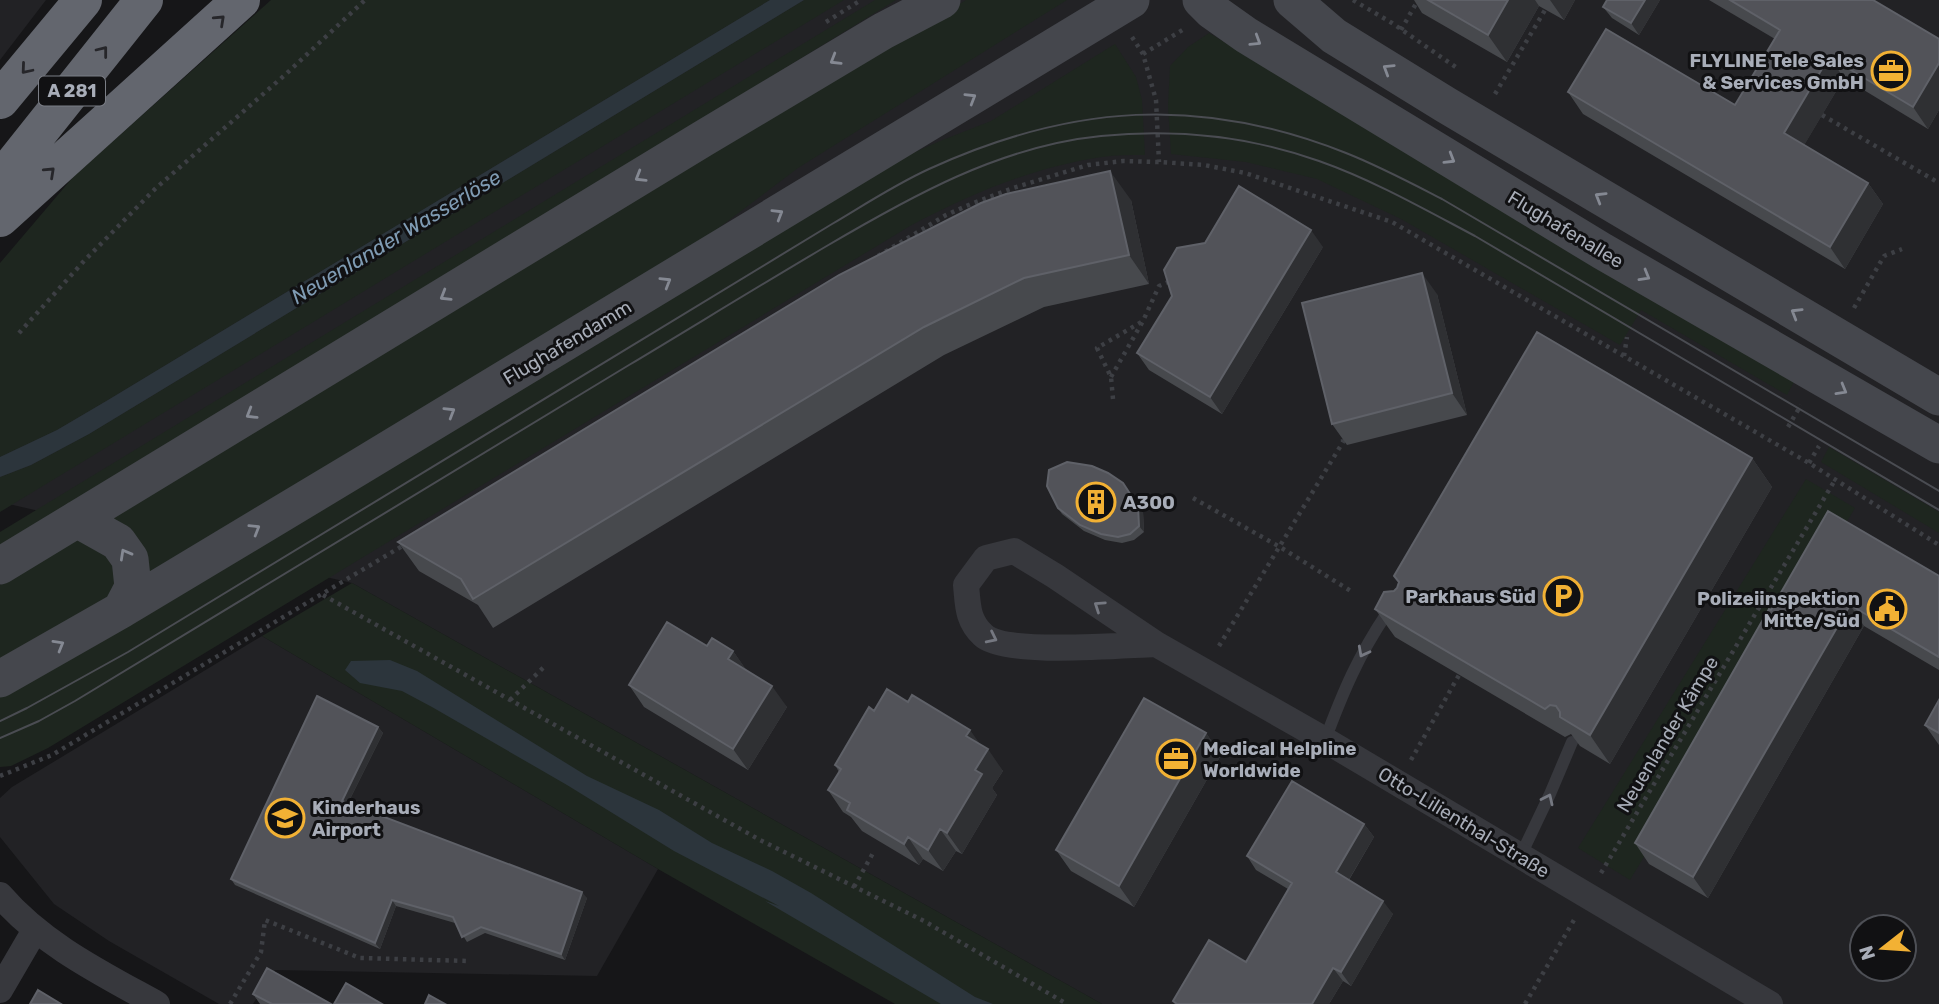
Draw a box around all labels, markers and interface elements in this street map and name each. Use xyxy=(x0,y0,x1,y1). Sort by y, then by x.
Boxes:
one-way arrow xyxy=(212,16,225,29)
one-way arrow xyxy=(1248,32,1261,45)
one-way arrow xyxy=(95,46,108,59)
place label: FLYLINE Tele Sales & Services GmbH xyxy=(1690,49,1864,94)
office icon: FLYLINE Tele Sales & Services GmbH xyxy=(1870,50,1912,92)
one-way arrow xyxy=(829,52,842,65)
one-way arrow xyxy=(22,61,34,74)
one-way arrow xyxy=(1383,65,1396,78)
road number: A 281 xyxy=(39,76,105,106)
one-way arrow xyxy=(963,93,976,106)
one-way arrow xyxy=(1442,151,1455,164)
water label: Neuenlander Wasserlöse xyxy=(286,164,505,309)
one-way arrow xyxy=(42,168,55,180)
one-way arrow xyxy=(634,169,647,182)
street label: Flughafenallee xyxy=(1504,186,1628,273)
one-way arrow xyxy=(1595,192,1608,205)
one-way arrow xyxy=(771,209,784,222)
one-way arrow xyxy=(1638,268,1650,281)
one-way arrow xyxy=(658,278,671,291)
one-way arrow xyxy=(440,287,453,300)
street label: Flughafendamm xyxy=(499,295,635,390)
one-way arrow xyxy=(1790,308,1803,321)
one-way arrow xyxy=(1835,382,1847,395)
one-way arrow xyxy=(246,405,259,418)
one-way arrow xyxy=(442,408,455,421)
building icon: A300 xyxy=(1075,481,1117,523)
place label: A300 xyxy=(1123,491,1175,514)
one-way arrow xyxy=(247,525,260,538)
one-way arrow xyxy=(120,548,133,561)
parking icon: Parkhaus Süd xyxy=(1542,575,1584,617)
place label: Parkhaus Süd xyxy=(1405,585,1536,608)
place label: Polizeiinspektion Mitte/Süd xyxy=(1697,587,1860,632)
public building icon: Polizeiinspektion Mitte/Süd xyxy=(1866,588,1908,630)
one-way arrow xyxy=(1094,602,1107,614)
one-way arrow xyxy=(985,630,997,644)
one-way arrow xyxy=(52,640,64,653)
one-way arrow xyxy=(1357,645,1371,657)
street label: Neuenlander Kämpe xyxy=(1612,652,1723,817)
place label: Medical Helpline Worldwide xyxy=(1203,737,1357,782)
office icon: Medical Helpline Worldwide xyxy=(1155,738,1197,780)
street label: Otto-Lilienthal-Straße xyxy=(1374,762,1554,883)
one-way arrow xyxy=(1540,794,1554,806)
place label: Kinderhaus Airport xyxy=(312,796,420,841)
school or university icon: Kinderhaus Airport xyxy=(264,797,306,839)
north arrow xyxy=(1848,913,1918,983)
text: N xyxy=(1854,943,1880,963)

